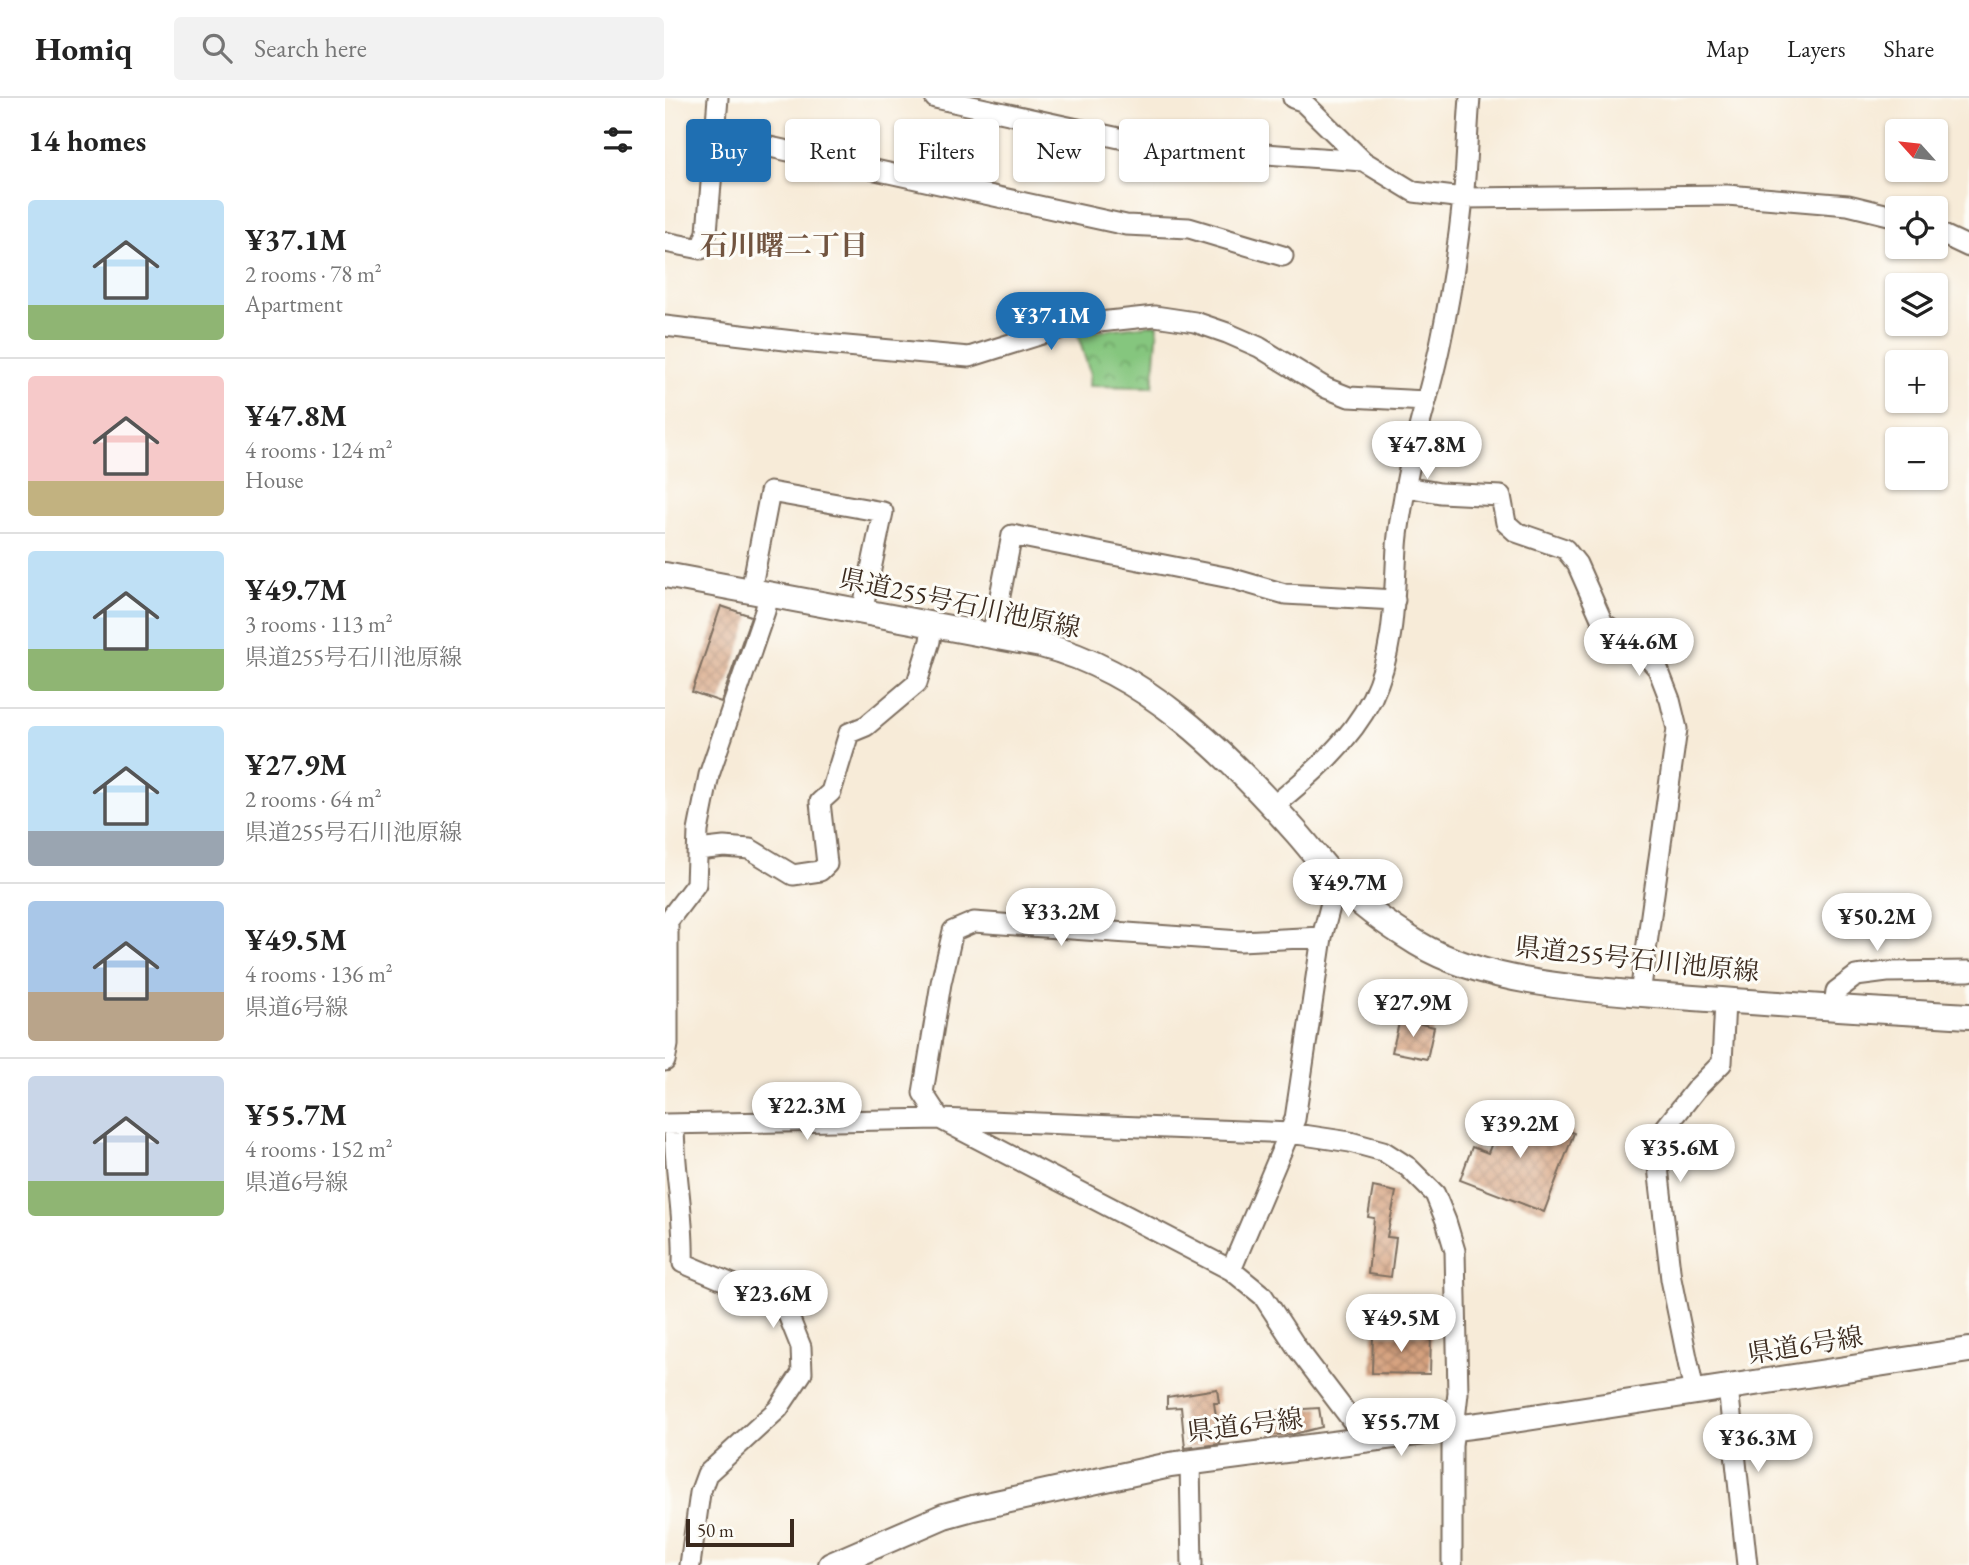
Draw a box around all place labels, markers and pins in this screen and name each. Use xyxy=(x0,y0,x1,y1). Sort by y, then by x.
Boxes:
pin: ¥37.1M xyxy=(994,292,1108,352)
pin: ¥47.8M xyxy=(1370,422,1484,481)
pin: ¥44.6M xyxy=(1582,618,1696,678)
pin: ¥49.7M xyxy=(1291,860,1405,919)
pin: ¥33.2M xyxy=(1004,888,1118,948)
pin: ¥50.2M xyxy=(1820,894,1934,953)
pin: ¥27.9M xyxy=(1356,979,1470,1039)
pin: ¥22.3M xyxy=(750,1082,864,1142)
pin: ¥39.2M xyxy=(1463,1100,1577,1160)
pin: ¥35.6M xyxy=(1623,1124,1737,1184)
pin: ¥23.6M xyxy=(716,1270,830,1330)
pin: ¥49.5M xyxy=(1344,1294,1458,1354)
pin: ¥55.7M xyxy=(1344,1398,1458,1458)
pin: ¥36.3M xyxy=(1701,1414,1815,1474)

